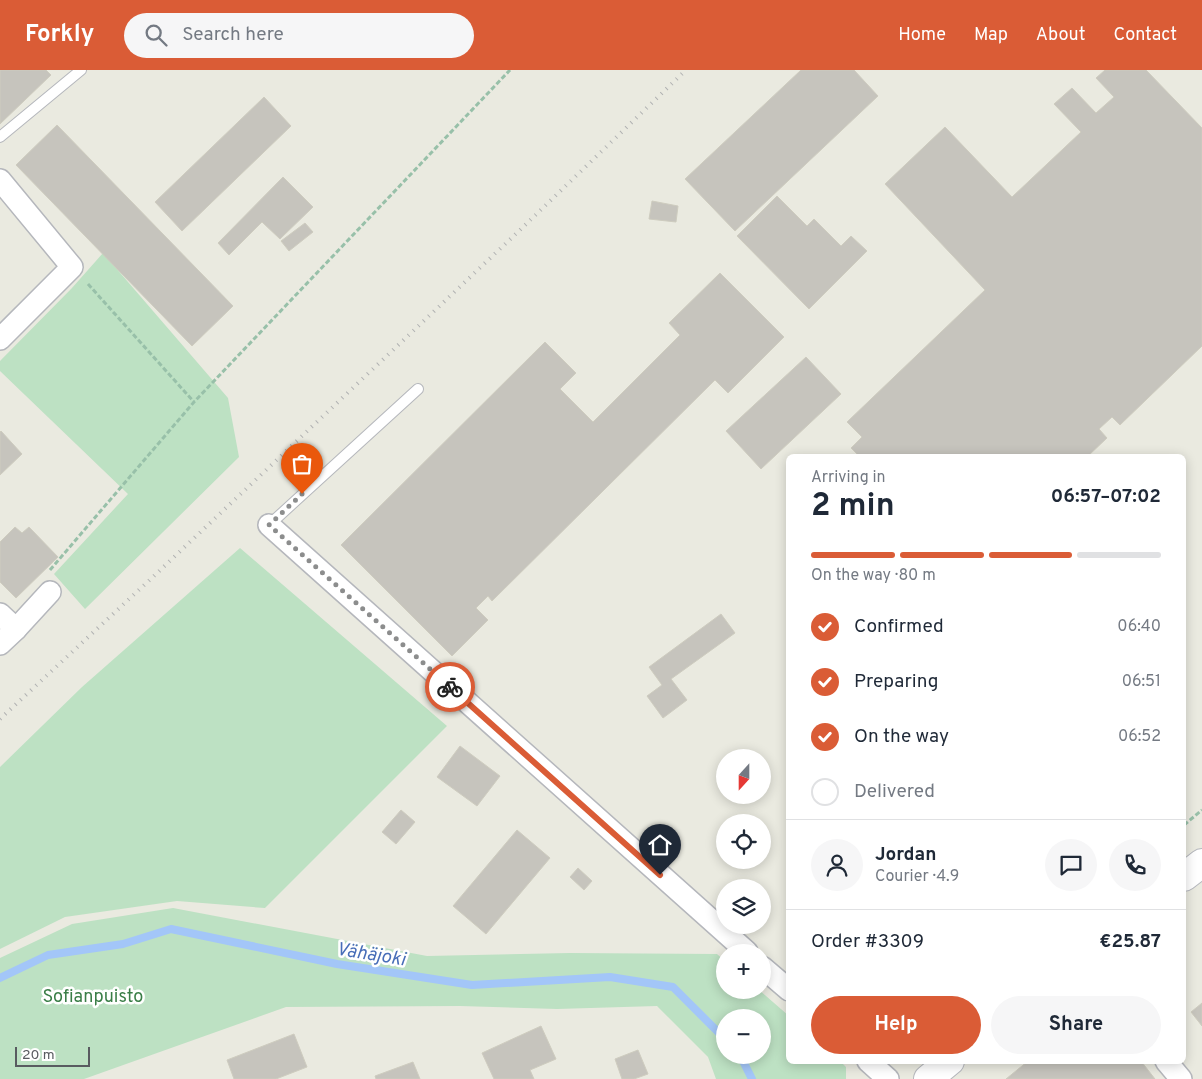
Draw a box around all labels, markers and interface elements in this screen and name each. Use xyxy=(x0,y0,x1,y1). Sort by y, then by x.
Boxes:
search box xyxy=(124,13,474,58)
text: Forkly xyxy=(25,20,94,50)
icon: search xyxy=(142,21,170,49)
text: Search here xyxy=(182,23,284,47)
text: Home xyxy=(898,24,946,47)
text: Map xyxy=(974,24,1008,47)
text: About xyxy=(1036,24,1085,47)
text: Contact xyxy=(1113,24,1177,47)
pin xyxy=(281,443,323,494)
icon: bag xyxy=(288,450,316,478)
text: Arriving in xyxy=(811,468,886,488)
text: 06:57–07:02 xyxy=(1051,485,1161,509)
text: 2 min xyxy=(811,487,895,527)
text: On the way · 80 m xyxy=(811,566,936,586)
icon: check xyxy=(811,613,839,641)
text: Confirmed xyxy=(854,615,944,639)
text: 06:40 xyxy=(1117,617,1161,637)
courier xyxy=(425,662,475,712)
icon: check xyxy=(811,668,839,696)
text: Preparing xyxy=(854,670,938,694)
text: 06:51 xyxy=(1122,672,1161,692)
icon: bike xyxy=(436,673,464,701)
icon: check xyxy=(811,723,839,751)
text: On the way xyxy=(854,725,949,749)
text: 06:52 xyxy=(1118,727,1161,747)
north arrow xyxy=(716,749,771,804)
map controls xyxy=(716,749,771,1064)
text: Delivered xyxy=(854,780,935,804)
button: locate xyxy=(716,814,771,869)
pin xyxy=(639,824,681,875)
icon: home xyxy=(646,831,674,859)
button: person xyxy=(811,839,863,891)
button: chat xyxy=(1045,839,1097,891)
button: phone xyxy=(1109,839,1161,891)
text: Jordan xyxy=(875,843,937,867)
text: Courier · 4.9 xyxy=(875,867,959,887)
button: layers xyxy=(716,879,771,934)
text: Order #3309 xyxy=(811,930,924,954)
text: €25.87 xyxy=(1099,930,1161,954)
water label: Vähäjoki xyxy=(334,938,408,972)
button: + xyxy=(716,944,771,999)
park label: Sofianpuisto xyxy=(43,986,143,1009)
button: Help xyxy=(811,996,981,1054)
button: Share xyxy=(991,996,1161,1054)
button: − xyxy=(716,1009,771,1064)
scale bar xyxy=(15,1044,90,1067)
text: 20 m xyxy=(22,1047,55,1064)

